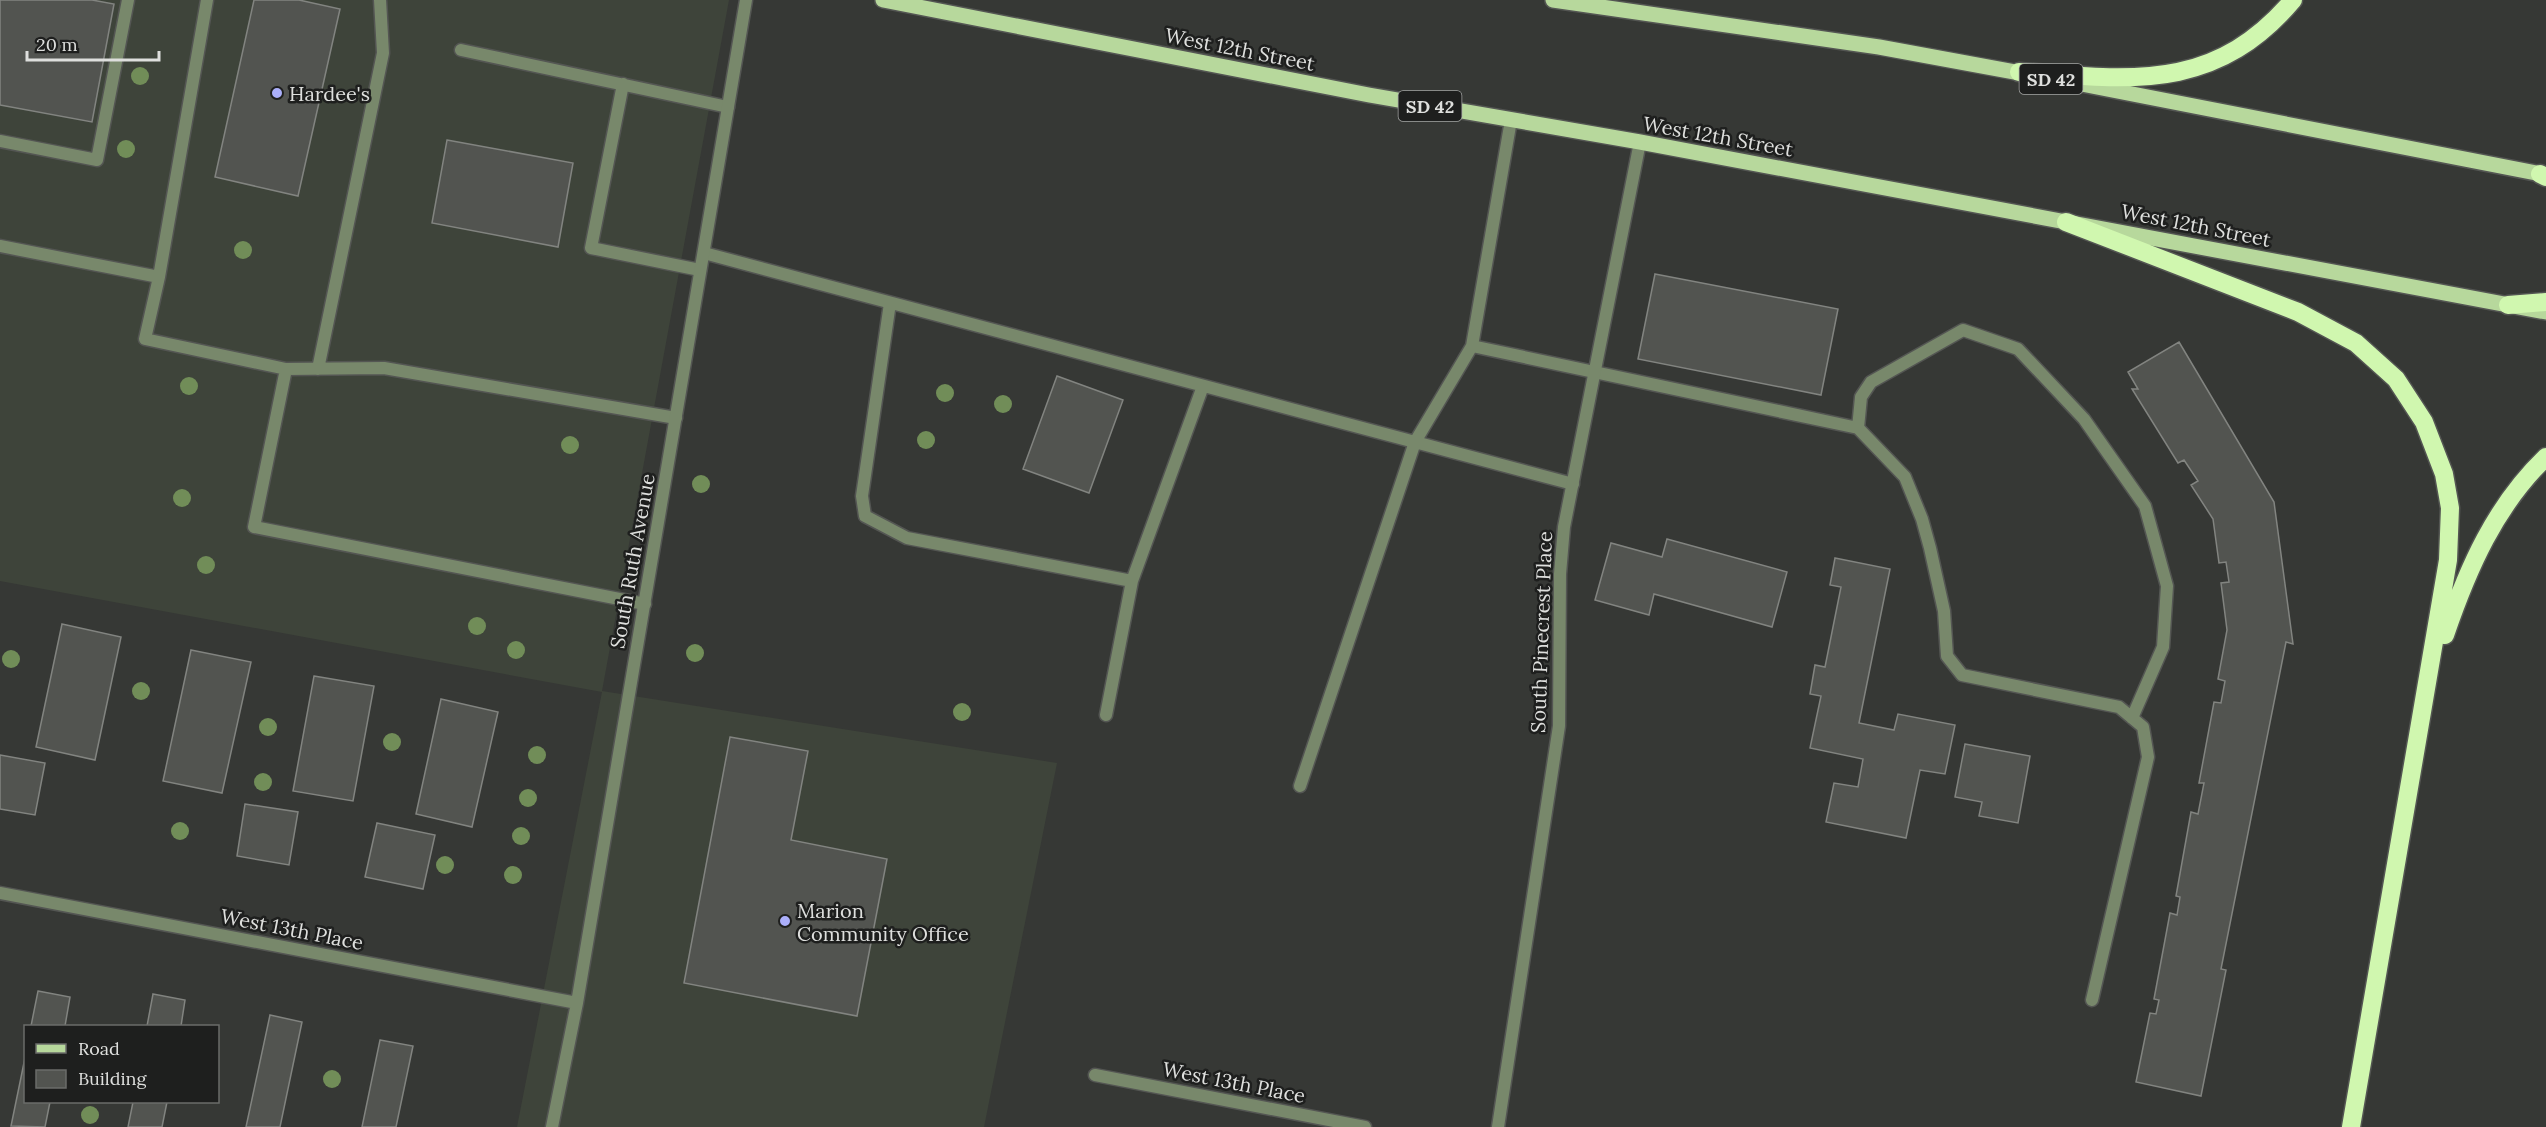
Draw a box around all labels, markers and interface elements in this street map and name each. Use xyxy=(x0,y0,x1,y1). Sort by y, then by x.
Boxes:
street label: West 12th Street xyxy=(1163,22,1317,76)
scale bar xyxy=(27,24,159,62)
text: 20 m xyxy=(36,33,78,56)
road number: SD 42 xyxy=(2020,64,2082,94)
place label: Hardee's xyxy=(289,81,370,106)
marker: Hardee's xyxy=(270,86,284,100)
road number: SD 42 xyxy=(1398,91,1462,121)
street label: West 12th Street xyxy=(1641,110,1795,162)
street label: West 12th Street xyxy=(2119,198,2273,252)
street label: South Ruth Avenue xyxy=(604,471,660,650)
street label: South Pinecrest Place xyxy=(1525,530,1557,733)
place label: Marion Community Office xyxy=(797,898,969,946)
street label: West 13th Place xyxy=(219,903,366,955)
marker: Marion Community Office xyxy=(778,914,792,928)
legend xyxy=(24,1025,219,1103)
text: Road xyxy=(78,1037,120,1060)
street label: West 13th Place xyxy=(1161,1056,1308,1108)
text: Building xyxy=(78,1067,148,1090)

